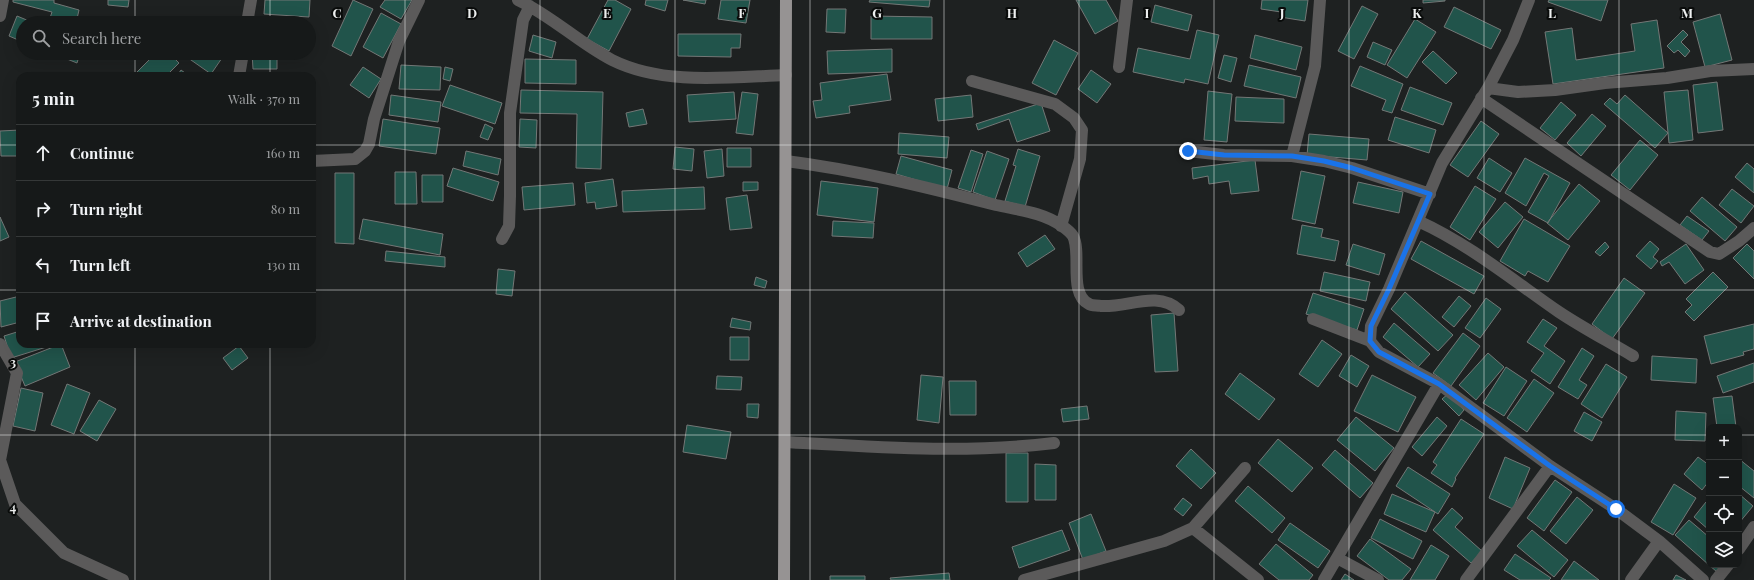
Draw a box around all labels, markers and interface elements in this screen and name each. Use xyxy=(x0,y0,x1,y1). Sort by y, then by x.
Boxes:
text: C xyxy=(332,4,342,21)
text: D xyxy=(467,4,477,21)
text: E xyxy=(603,4,611,21)
text: F xyxy=(738,4,746,21)
text: G xyxy=(872,4,882,21)
text: H xyxy=(1007,4,1017,21)
text: I xyxy=(1145,4,1150,21)
text: J xyxy=(1279,4,1285,21)
text: K xyxy=(1412,4,1422,21)
text: L xyxy=(1548,4,1556,21)
text: M xyxy=(1681,4,1693,21)
search box xyxy=(16,16,316,60)
icon: search xyxy=(30,27,52,49)
text: Search here xyxy=(62,28,141,48)
text: 5 min xyxy=(32,87,75,109)
text: Walk · 370 m xyxy=(228,90,300,107)
icon: ahead xyxy=(32,142,54,164)
route end xyxy=(1179,142,1197,160)
text: Continue xyxy=(70,143,134,163)
text: 160 m xyxy=(266,144,300,161)
icon: right xyxy=(32,198,54,220)
text: Turn right xyxy=(70,199,143,219)
text: 80 m xyxy=(271,200,300,217)
icon: left xyxy=(32,254,54,276)
text: Turn left xyxy=(70,255,131,275)
text: 130 m xyxy=(267,256,300,273)
icon: arrive xyxy=(32,310,54,332)
text: Arrive at destination xyxy=(70,311,212,331)
text: 3 xyxy=(10,353,16,370)
map controls xyxy=(1706,424,1742,568)
button: + xyxy=(1706,424,1742,460)
button: − xyxy=(1706,460,1742,496)
button: locate xyxy=(1706,496,1742,532)
text: 4 xyxy=(10,498,17,515)
route start xyxy=(1607,500,1625,518)
button: layers xyxy=(1706,532,1742,568)

